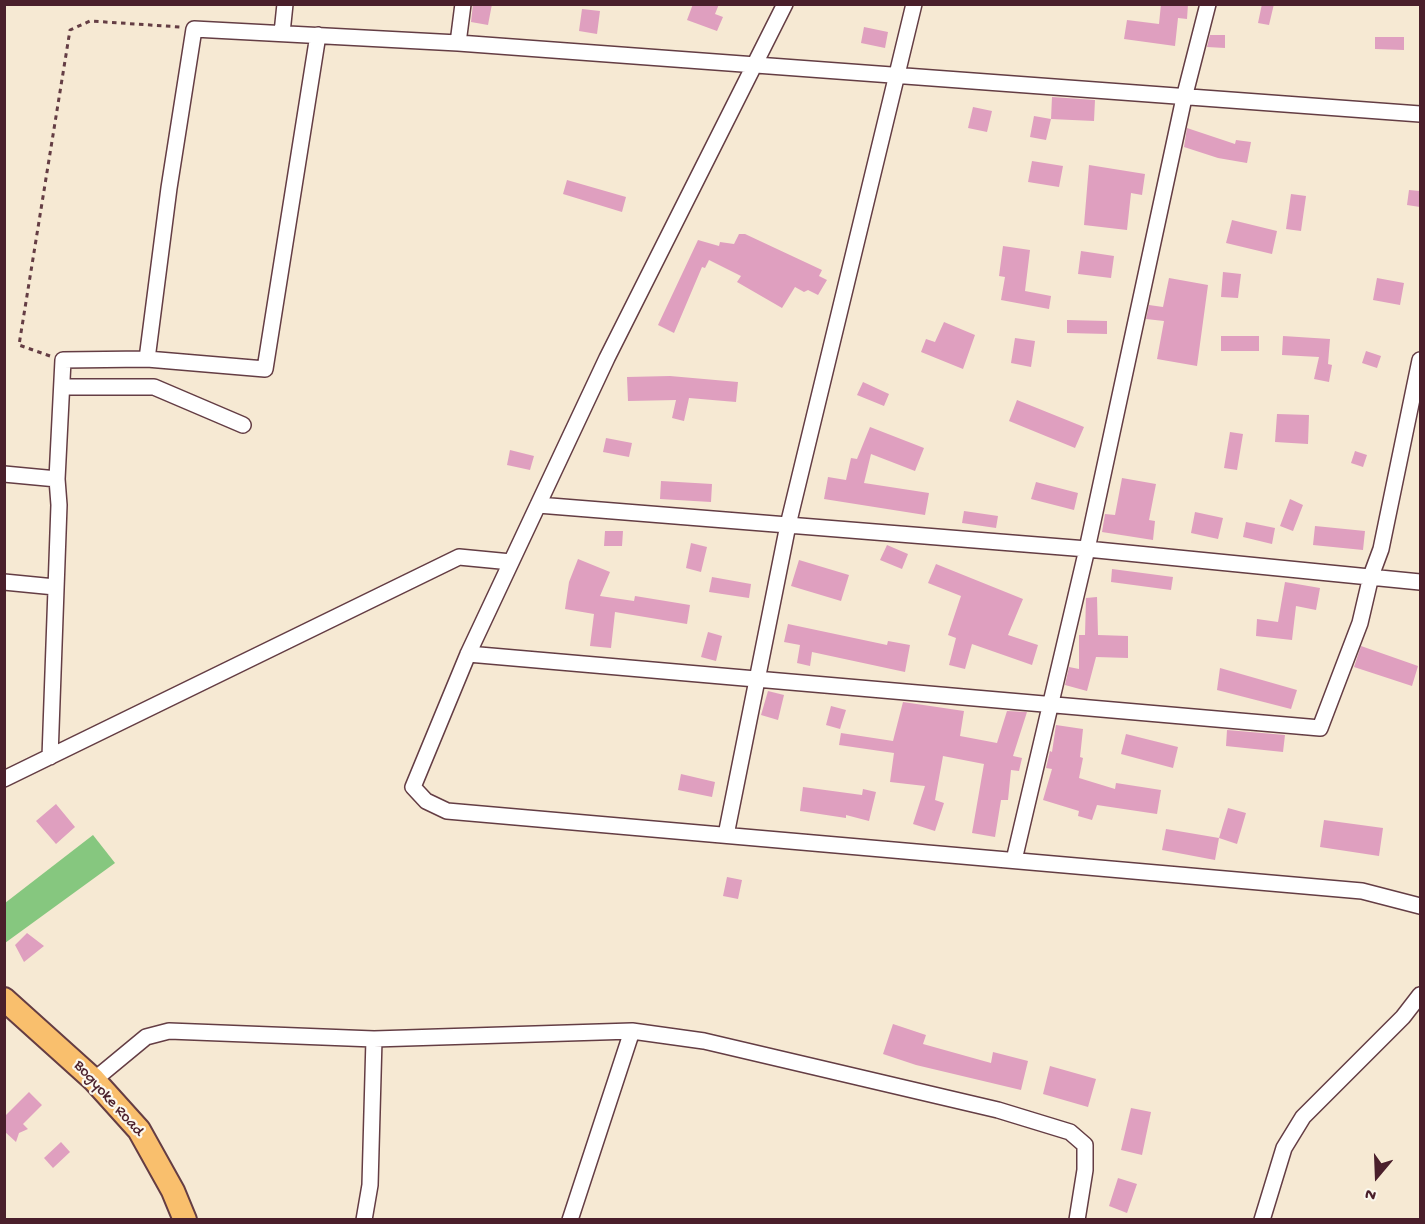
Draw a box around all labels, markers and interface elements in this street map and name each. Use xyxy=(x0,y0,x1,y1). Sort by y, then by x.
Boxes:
street label: Bogyoke Road xyxy=(69,1057,147,1141)
north arrow xyxy=(1347,1146,1407,1206)
text: N xyxy=(1363,1183,1379,1204)

